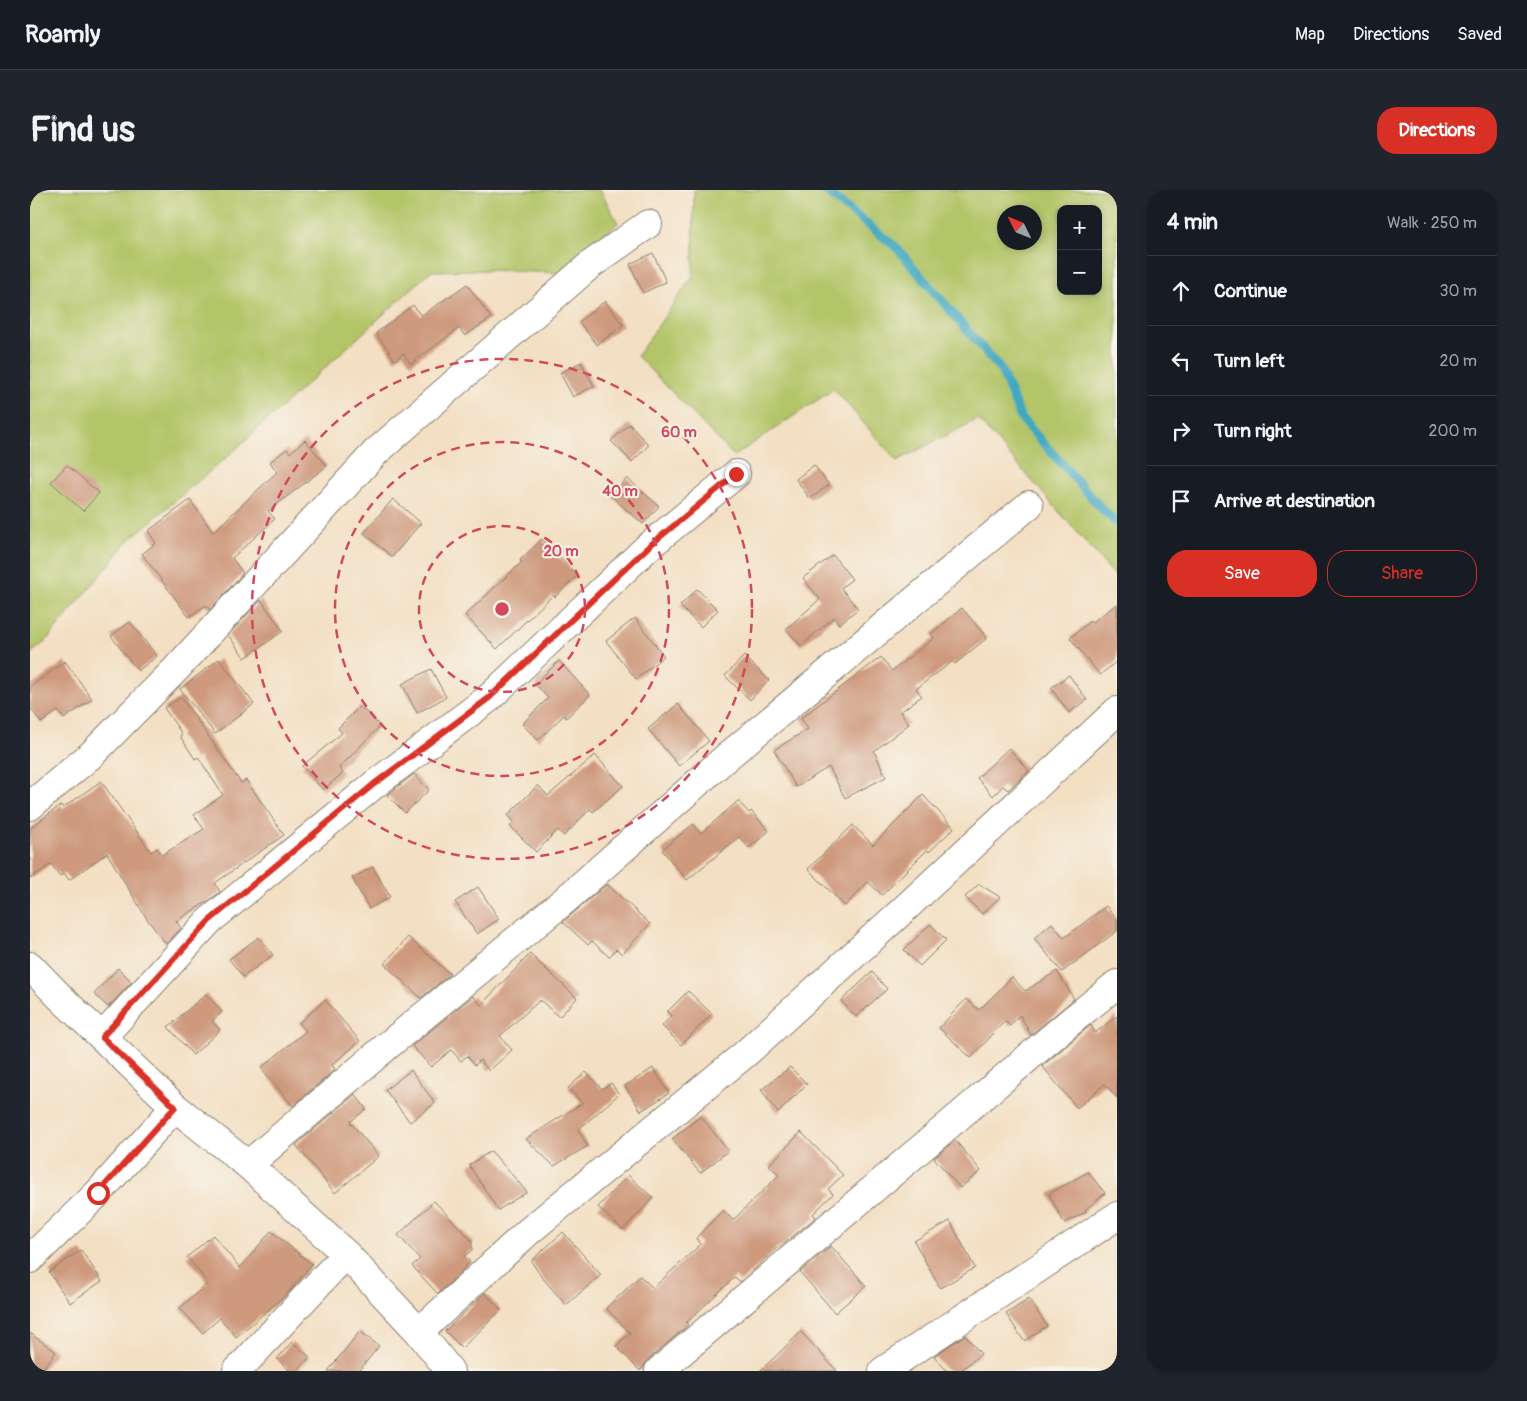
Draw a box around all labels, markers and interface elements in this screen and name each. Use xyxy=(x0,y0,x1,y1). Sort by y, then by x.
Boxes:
text: Roamly xyxy=(25,20,100,49)
text: Map xyxy=(1295,23,1325,46)
text: Directions xyxy=(1353,23,1429,46)
text: Saved xyxy=(1457,23,1502,46)
button: Directions xyxy=(1377,107,1497,154)
text: Find us xyxy=(30,108,135,152)
north arrow xyxy=(997,205,1042,250)
map controls xyxy=(1057,205,1102,295)
button: + xyxy=(1057,205,1102,250)
text: 4 min xyxy=(1167,209,1218,236)
text: Walk · 250 m xyxy=(1387,213,1477,233)
button: − xyxy=(1057,250,1102,295)
icon: ahead xyxy=(1167,277,1195,305)
text: Continue xyxy=(1214,279,1287,303)
text: 30 m xyxy=(1439,281,1477,301)
icon: left xyxy=(1167,347,1195,375)
text: Turn left xyxy=(1214,349,1284,373)
text: 20 m xyxy=(1439,351,1477,371)
icon: right xyxy=(1167,417,1195,445)
text: Turn right xyxy=(1214,419,1292,443)
text: 200 m xyxy=(1429,421,1477,441)
text: 60 m xyxy=(661,423,697,442)
route end xyxy=(725,463,748,486)
text: 40 m xyxy=(602,482,638,501)
icon: arrive xyxy=(1167,487,1195,515)
text: Arrive at destination xyxy=(1214,489,1375,513)
text: 20 m xyxy=(543,542,579,561)
button: Save xyxy=(1167,550,1317,597)
button: Share xyxy=(1327,550,1477,597)
centre of rings xyxy=(493,600,511,618)
route start xyxy=(87,1182,110,1205)

